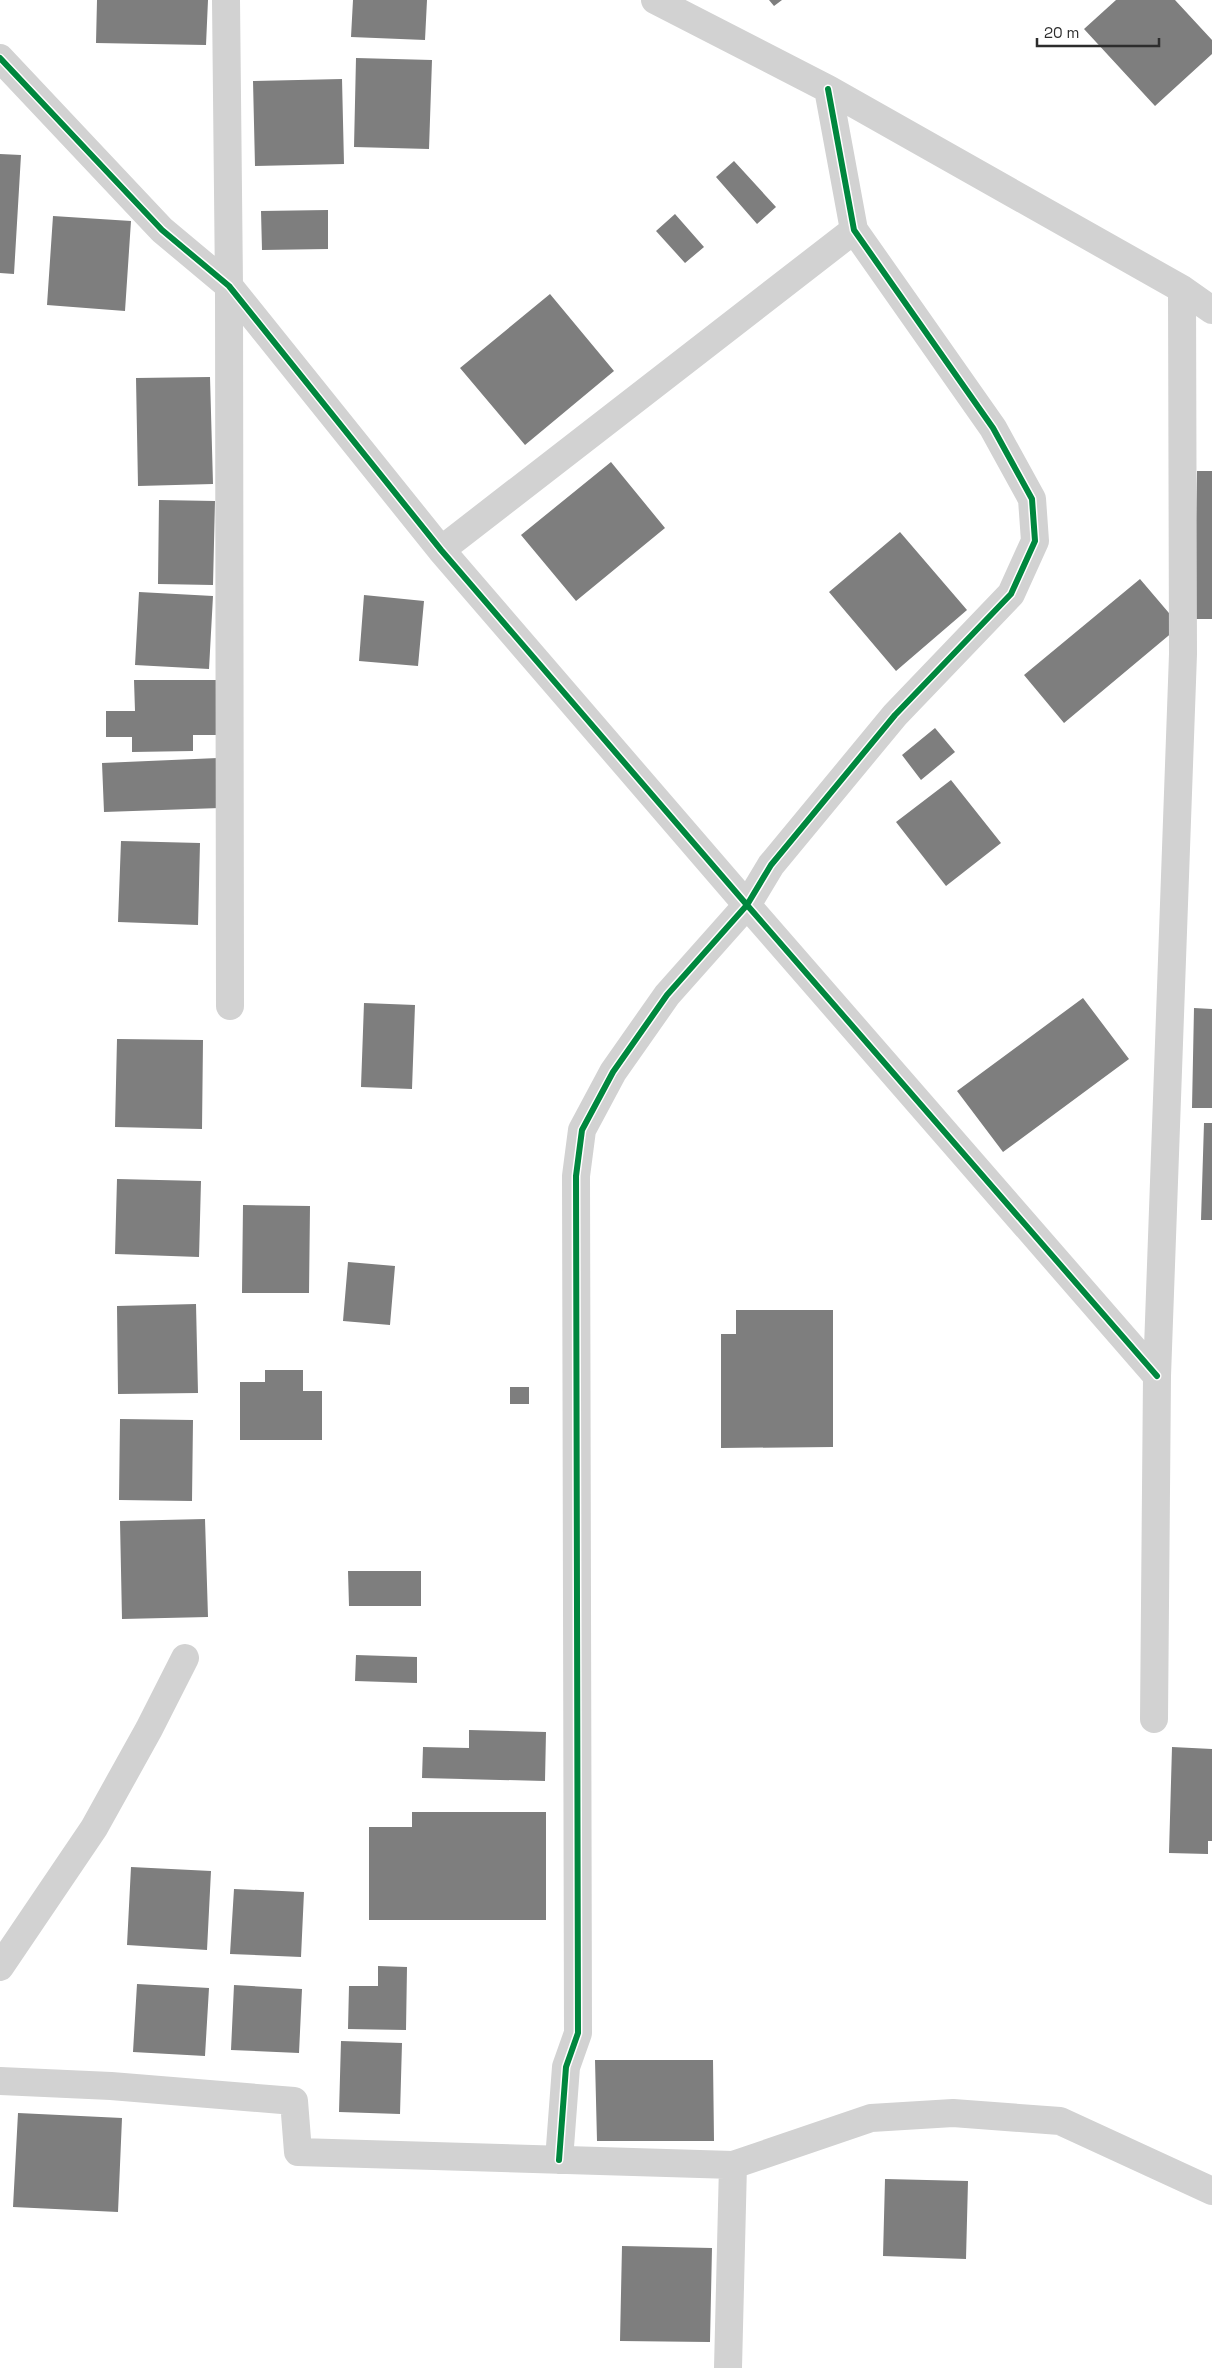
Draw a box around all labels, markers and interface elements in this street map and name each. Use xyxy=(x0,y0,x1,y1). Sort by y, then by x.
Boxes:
scale bar xyxy=(1037,15,1160,47)
text: 20 m xyxy=(1044,23,1079,42)

